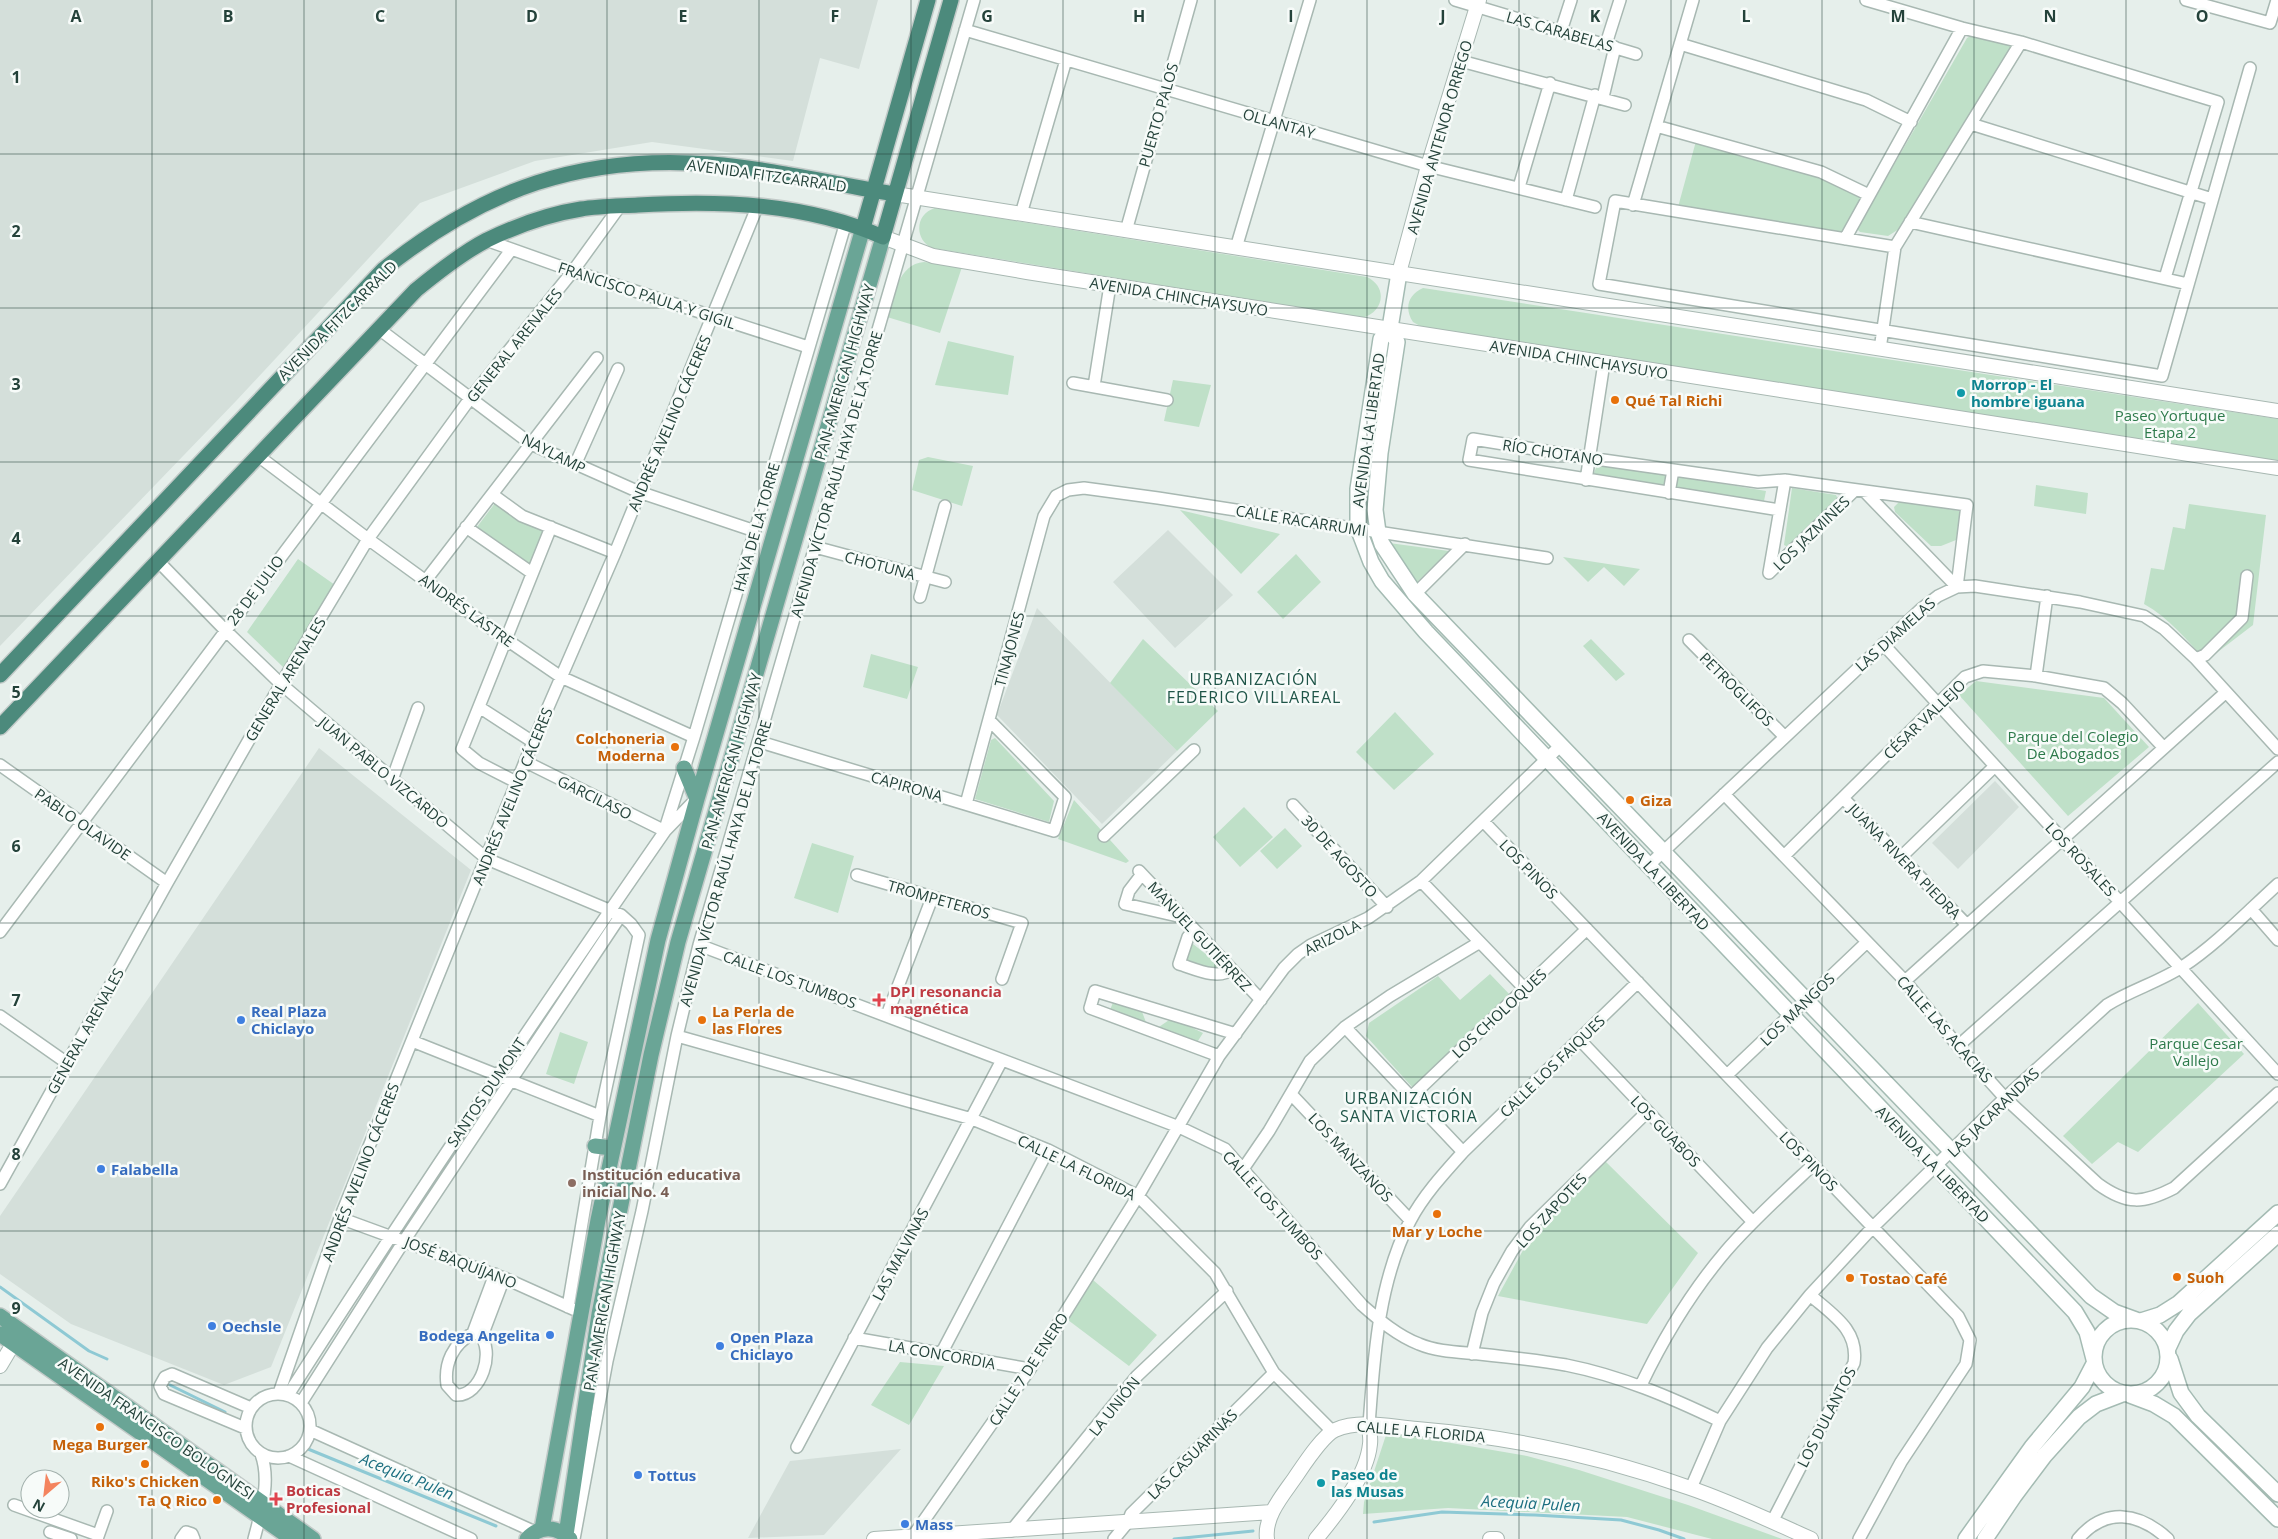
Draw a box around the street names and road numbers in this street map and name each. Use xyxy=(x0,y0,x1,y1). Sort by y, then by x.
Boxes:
street label: LAS CARABELAS xyxy=(1504,6,1616,56)
street label: AVENIDA ANTENOR ORREGO xyxy=(1402,38,1476,236)
street label: PUERTO PALOS xyxy=(1134,61,1182,169)
street label: OLLANTAY xyxy=(1241,103,1318,143)
street label: AVENIDA FITZCARRALD xyxy=(686,154,848,196)
street label: AVENIDA FITZCARRALD xyxy=(273,256,401,384)
street label: FRANCISCO PAULA Y GIGIL xyxy=(556,257,739,333)
street label: AVENIDA CHINCHAYSUYO xyxy=(1088,272,1270,320)
street label: PAN-AMERICAN HIGHWAY xyxy=(809,281,879,462)
street label: GENERAL ARENALES xyxy=(462,284,566,406)
street label: AVENIDA VÍCTOR RAÚL HAYA DE LA TORRE xyxy=(785,328,887,620)
street label: ANDRÉS AVELINO CÁCERES xyxy=(623,332,715,514)
street label: AVENIDA CHINCHAYSUYO xyxy=(1488,335,1670,383)
street label: AVENIDA LA LIBERTAD xyxy=(1347,352,1389,508)
street label: NAYLAMP xyxy=(519,428,589,478)
street label: RÍO CHOTANO xyxy=(1501,434,1605,470)
street label: HAYA DE LA TORRE xyxy=(728,460,784,594)
street label: LOS JAZMINES xyxy=(1768,491,1854,575)
street label: CALLE RACARRUMI xyxy=(1234,500,1368,540)
street label: CHOTUNA xyxy=(843,546,918,584)
street label: 28 DE JULIO xyxy=(222,551,288,629)
street label: ANDRÉS LASTRE xyxy=(416,569,518,651)
street label: LAS DIAMELAS xyxy=(1851,593,1939,675)
street label: TINAJONES xyxy=(989,609,1029,689)
street label: GENERAL ARENALES xyxy=(240,613,330,745)
street label: PETROGLIFOS xyxy=(1696,648,1778,730)
street label: PAN-AMERICAN HIGHWAY xyxy=(696,670,766,851)
street label: CÉSAR VALLEJO xyxy=(1879,675,1969,763)
street label: ANDRÉS AVELINO CÁCERES xyxy=(467,704,557,888)
street label: JUAN PABLO VIZCARDO xyxy=(313,710,453,832)
street label: AVENIDA VÍCTOR RAÚL HAYA DE LA TORRE xyxy=(674,717,776,1009)
street label: CAPIRONA xyxy=(869,766,946,806)
street label: GARCILASO xyxy=(554,770,636,824)
street label: PABLO OLAVIDE xyxy=(31,783,135,865)
street label: JUANA RIVERA PIEDRA xyxy=(1843,797,1966,924)
street label: AVENIDA LA LIBERTAD xyxy=(1594,807,1714,935)
street label: 30 DE AGOSTO xyxy=(1298,811,1382,901)
street label: LOS ROSALES xyxy=(2041,818,2121,900)
street label: LOS PINOS xyxy=(1495,835,1563,903)
street label: TROMPETEROS xyxy=(885,875,993,923)
street label: MANUEL GUTIÉRREZ xyxy=(1144,877,1256,995)
street label: ARIZOLA xyxy=(1301,914,1364,960)
street label: CALLE LOS TUMBOS xyxy=(720,946,860,1012)
street label: GENERAL ARENALES xyxy=(42,964,128,1098)
street label: LOS CHOLOQUES xyxy=(1447,964,1551,1062)
street label: LOS MANGOS xyxy=(1755,968,1839,1050)
street label: CALLE LAS ACACIAS xyxy=(1893,971,1997,1087)
street label: CALLE LOS FAIQUES xyxy=(1495,1011,1609,1121)
street label: SANTOS DUMONT xyxy=(442,1033,530,1150)
street label: LAS JACARANDAS xyxy=(1943,1063,2043,1161)
street label: ANDRÉS AVELINO CÁCERES xyxy=(317,1080,403,1264)
street label: LOS GUABOS xyxy=(1627,1091,1705,1171)
street label: AVENIDA LA LIBERTAD xyxy=(1872,1101,1994,1227)
street label: LOS MANZANOS xyxy=(1304,1108,1398,1206)
street label: LOS PINOS xyxy=(1775,1127,1843,1195)
street label: CALLE LA FLORIDA xyxy=(1015,1130,1140,1205)
street label: CALLE LOS TUMBOS xyxy=(1218,1146,1328,1264)
street label: LOS ZAPOTES xyxy=(1511,1168,1591,1252)
street label: LAS MALVINAS xyxy=(867,1204,933,1304)
street label: PAN-AMERICAN HIGHWAY xyxy=(578,1209,630,1393)
street label: JOSÉ BAQUÍJANO xyxy=(400,1231,520,1293)
street label: CALLE 7 DE ENERO xyxy=(984,1308,1072,1430)
street label: LA CONCORDIA xyxy=(887,1335,998,1373)
street label: AVENIDA FRANCISCO BOLOGNESI xyxy=(55,1352,259,1504)
street label: LOS DULANTOS xyxy=(1792,1363,1860,1471)
street label: LA UNIÓN xyxy=(1084,1372,1144,1440)
street label: LAS CASUARINAS xyxy=(1143,1405,1241,1503)
street label: CALLE LA FLORIDA xyxy=(1356,1415,1487,1447)

